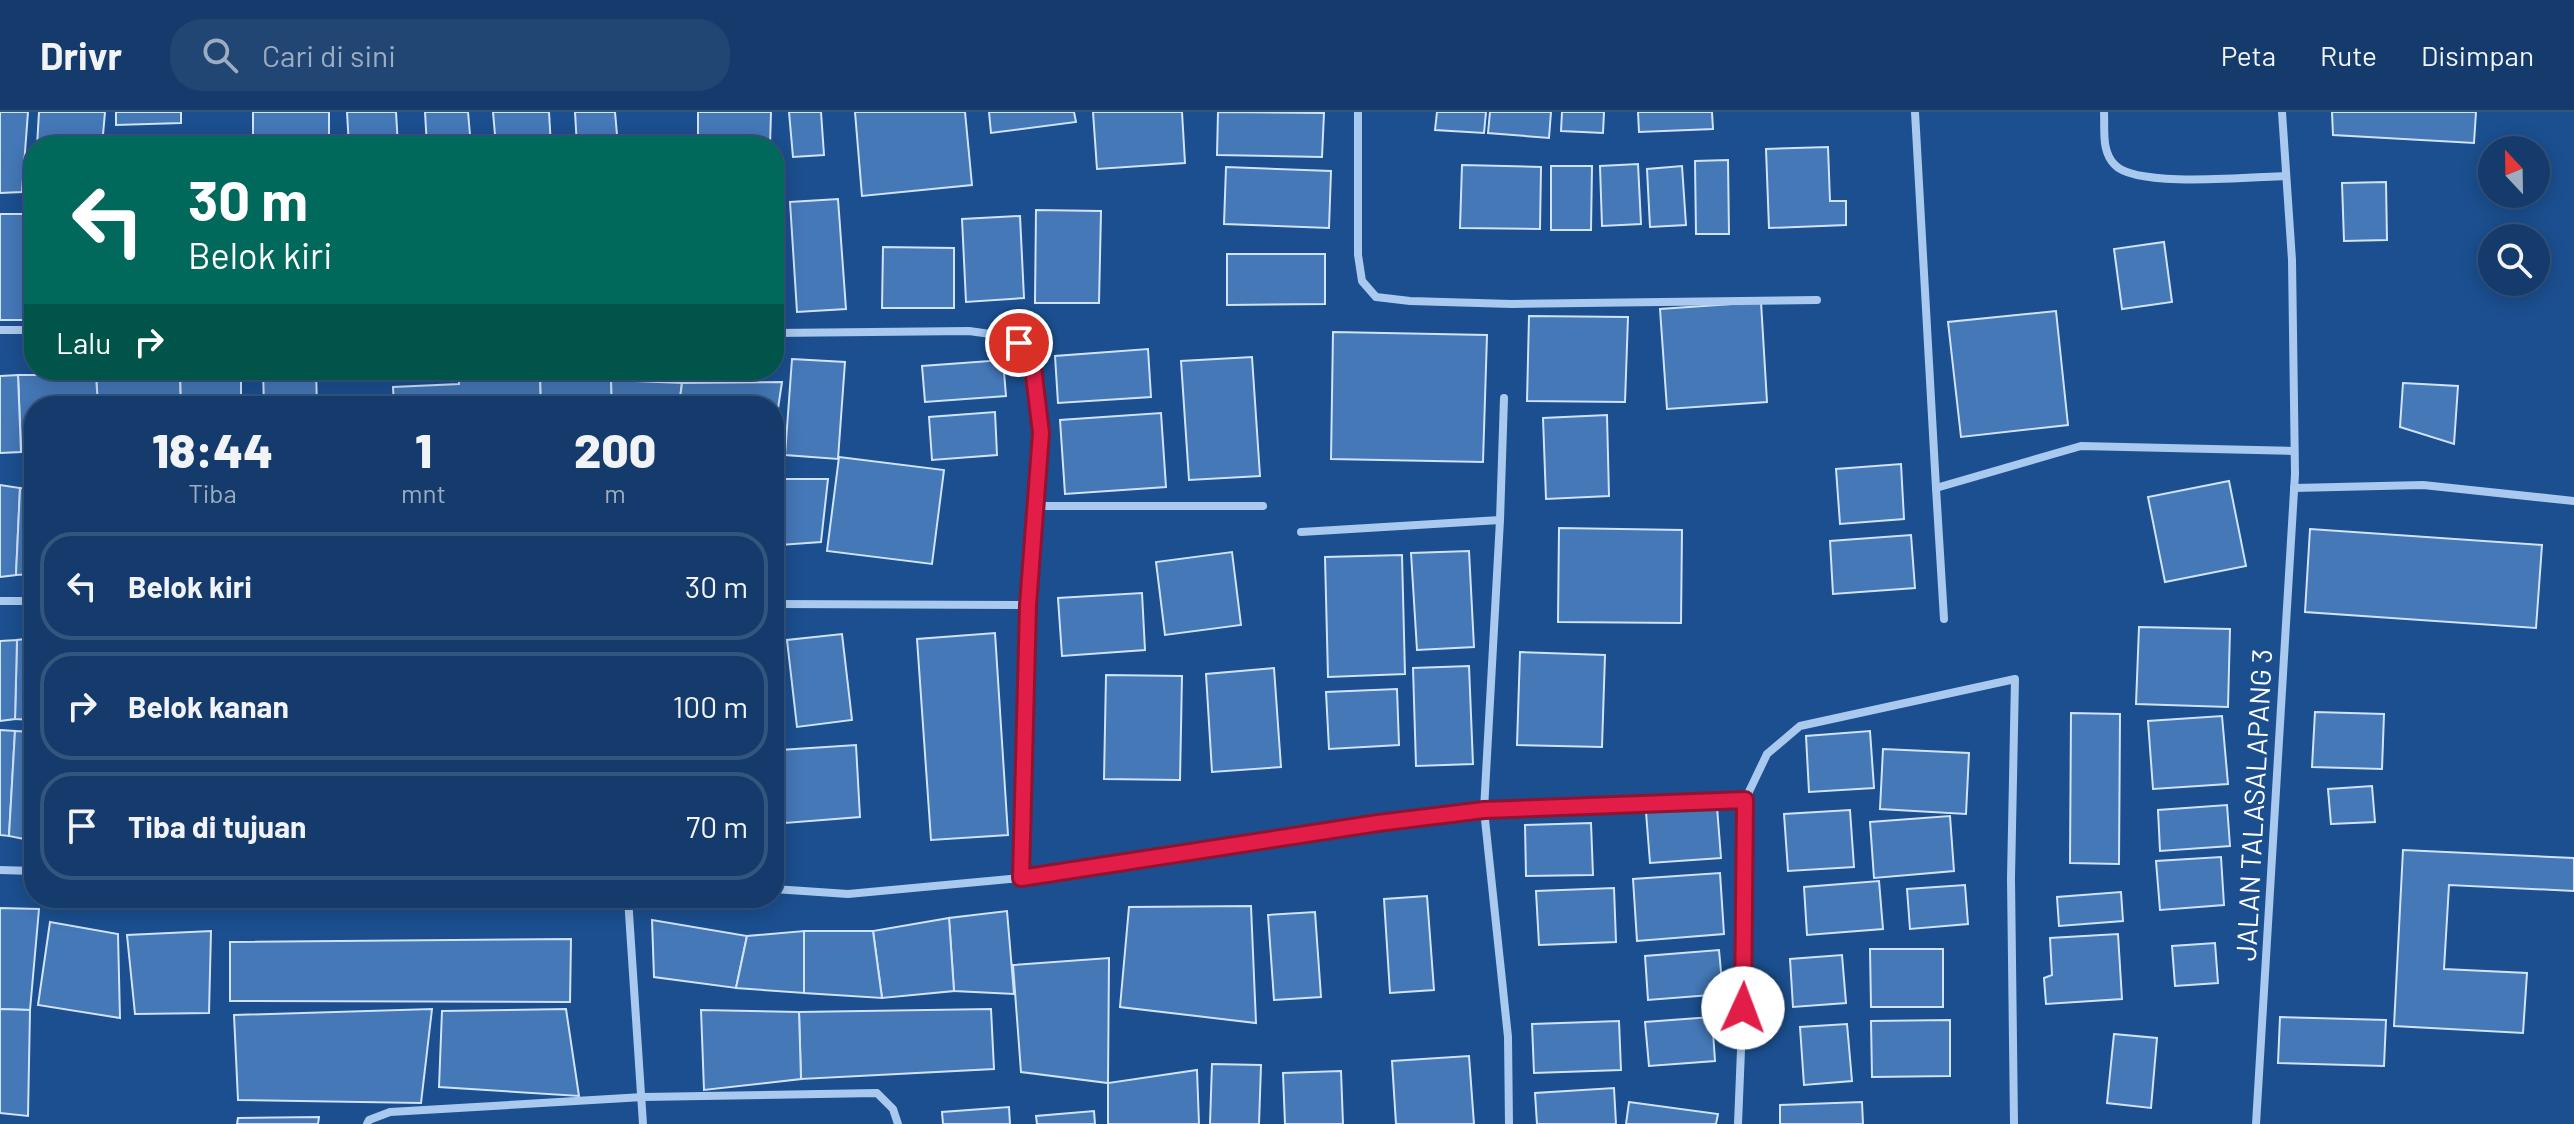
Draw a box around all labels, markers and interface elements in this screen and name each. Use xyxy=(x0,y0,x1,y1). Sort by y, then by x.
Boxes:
search box xyxy=(170,19,730,91)
text: Drivr xyxy=(40,32,122,78)
icon: search xyxy=(198,33,242,77)
text: Cari di sini xyxy=(262,37,396,73)
text: Peta xyxy=(2221,38,2276,72)
text: Rute xyxy=(2320,38,2377,72)
text: Disimpan xyxy=(2421,38,2534,72)
north arrow xyxy=(2478,136,2550,208)
map controls xyxy=(2478,136,2550,296)
text: 30 m xyxy=(188,165,308,232)
icon: left xyxy=(56,168,160,272)
button: search xyxy=(2478,224,2550,296)
text: Belok kiri xyxy=(188,233,332,276)
pin xyxy=(985,309,1053,377)
icon: right xyxy=(127,320,171,364)
icon: arrive xyxy=(997,321,1041,365)
text: Lalu xyxy=(56,324,111,360)
text: 18:44 xyxy=(152,420,273,478)
text: 1 xyxy=(415,420,432,478)
text: 200 xyxy=(574,420,656,478)
text: Tiba xyxy=(188,477,237,508)
text: mnt xyxy=(401,477,446,508)
text: m xyxy=(604,477,626,508)
icon: left xyxy=(60,564,104,608)
text: Belok kiri xyxy=(128,568,252,604)
text: 30 m xyxy=(685,568,748,604)
street label: JALAN TALASALAPANG 3 xyxy=(2228,648,2278,962)
icon: right xyxy=(60,684,104,728)
text: Belok kanan xyxy=(128,688,289,724)
text: 100 m xyxy=(673,688,748,724)
icon: arrive xyxy=(60,804,104,848)
text: Tiba di tujuan xyxy=(128,808,306,844)
text: 70 m xyxy=(686,808,748,844)
position arrow xyxy=(1701,966,1785,1050)

